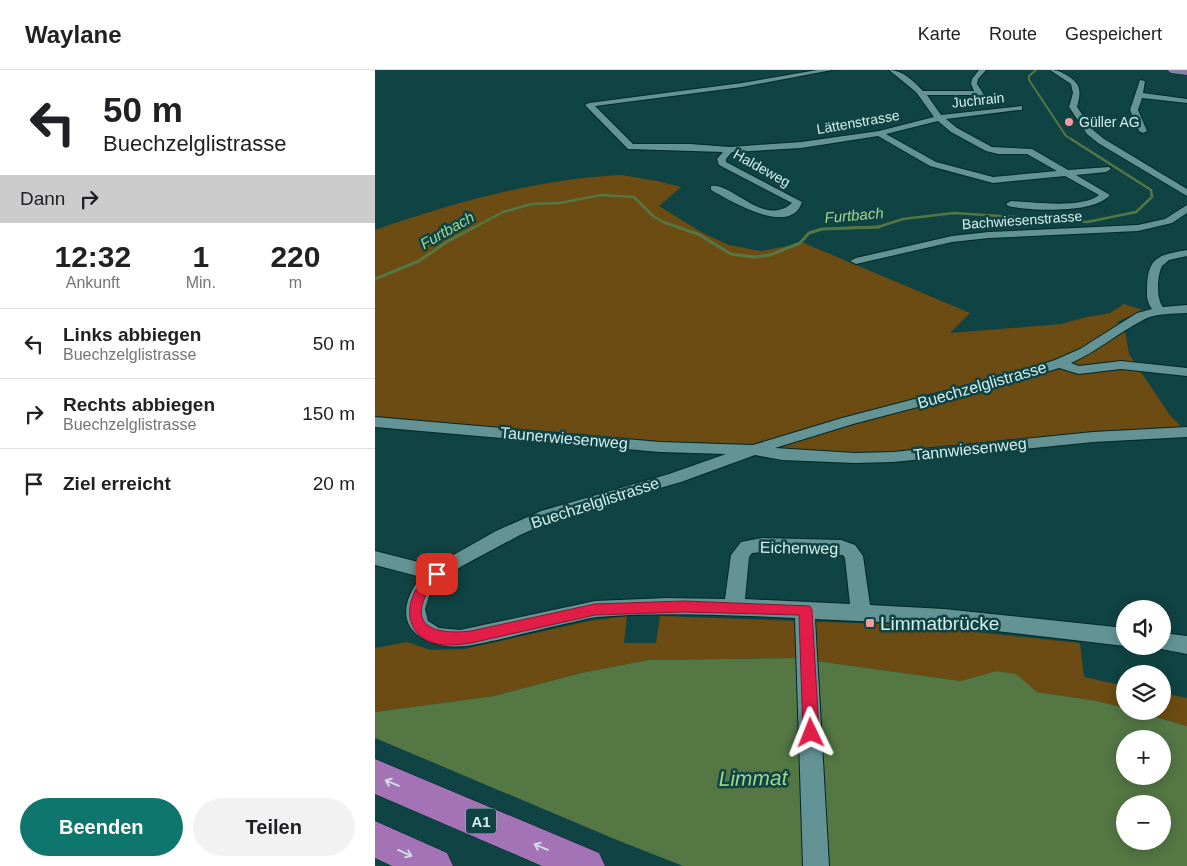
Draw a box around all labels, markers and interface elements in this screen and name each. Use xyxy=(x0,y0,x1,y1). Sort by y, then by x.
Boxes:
text: Waylane xyxy=(25,21,121,48)
text: Karte xyxy=(918,24,961,44)
text: Route xyxy=(989,24,1037,44)
text: Gespeichert xyxy=(1065,24,1162,44)
street label: Juchrain xyxy=(951,89,1005,111)
icon: left xyxy=(20,90,85,155)
text: 50 m xyxy=(103,90,183,129)
street label: Lättenstrasse xyxy=(815,107,901,137)
place label: Güller AG xyxy=(1079,114,1140,130)
marker: Güller AG xyxy=(1063,116,1075,128)
text: Buechzelglistrasse xyxy=(103,131,286,156)
street label: Haldeweg xyxy=(731,146,793,190)
icon: right xyxy=(75,185,103,213)
text: Dann xyxy=(20,188,65,209)
water label: Furtbach xyxy=(824,204,884,226)
water label: Furtbach xyxy=(417,208,477,252)
street label: Bachwiesenstrasse xyxy=(961,208,1083,232)
text: 12:32 xyxy=(54,240,131,273)
text: 1 xyxy=(192,240,209,273)
text: 220 xyxy=(270,240,320,273)
text: Ankunft xyxy=(66,274,120,291)
text: Min. xyxy=(186,274,216,291)
text: m xyxy=(289,274,302,291)
text: Links abbiegen xyxy=(63,324,201,345)
icon: left xyxy=(20,330,48,358)
text: 50 m xyxy=(313,333,355,354)
text: Buechzelglistrasse xyxy=(63,346,196,363)
street label: Buechzelglistrasse xyxy=(916,358,1049,412)
text: Rechts abbiegen xyxy=(63,394,215,415)
icon: right xyxy=(20,400,48,428)
text: 150 m xyxy=(302,403,355,424)
text: Buechzelglistrasse xyxy=(63,416,196,433)
street label: Taunerwiesenweg xyxy=(499,424,629,452)
street label: Tannwiesenweg xyxy=(912,435,1028,463)
icon: arrive xyxy=(20,470,48,498)
text: Ziel erreicht xyxy=(63,473,171,494)
text: 20 m xyxy=(313,473,355,494)
street label: Buechzelglistrasse xyxy=(529,474,661,532)
street label: Eichenweg xyxy=(760,539,838,557)
pin xyxy=(416,553,458,595)
icon: arrive xyxy=(423,560,451,588)
map controls xyxy=(1116,600,1171,850)
button: sound xyxy=(1116,600,1171,655)
place label: Limmatbrücke xyxy=(880,613,999,634)
marker: Limmatbrücke xyxy=(864,617,876,629)
button: layers xyxy=(1116,665,1171,720)
position arrow xyxy=(784,706,836,758)
button: + xyxy=(1116,730,1171,785)
water label: Limmat xyxy=(718,766,789,790)
one-way arrow xyxy=(385,777,400,787)
button: − xyxy=(1116,795,1171,850)
button: Beenden xyxy=(20,798,183,856)
button: Teilen xyxy=(193,798,355,856)
road number: A1 xyxy=(466,808,496,834)
one-way arrow xyxy=(534,841,549,851)
one-way arrow xyxy=(397,848,412,858)

